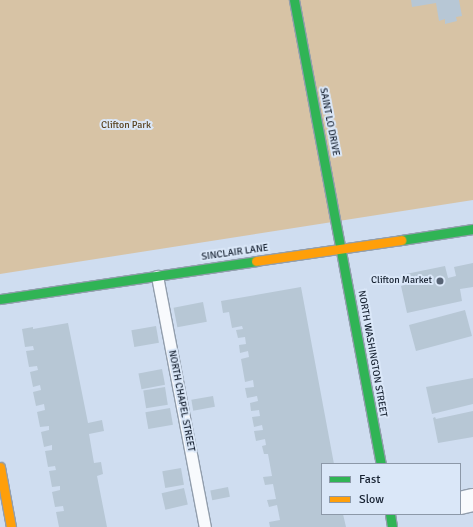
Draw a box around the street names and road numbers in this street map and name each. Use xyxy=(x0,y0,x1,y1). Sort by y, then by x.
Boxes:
street label: SAINT LO DRIVE xyxy=(317,87,341,157)
street label: SINCLAIR LANE xyxy=(201,242,269,264)
street label: NORTH WASHINGTON STREET xyxy=(355,290,389,418)
street label: NORTH CHAPEL STREET xyxy=(165,349,197,453)

